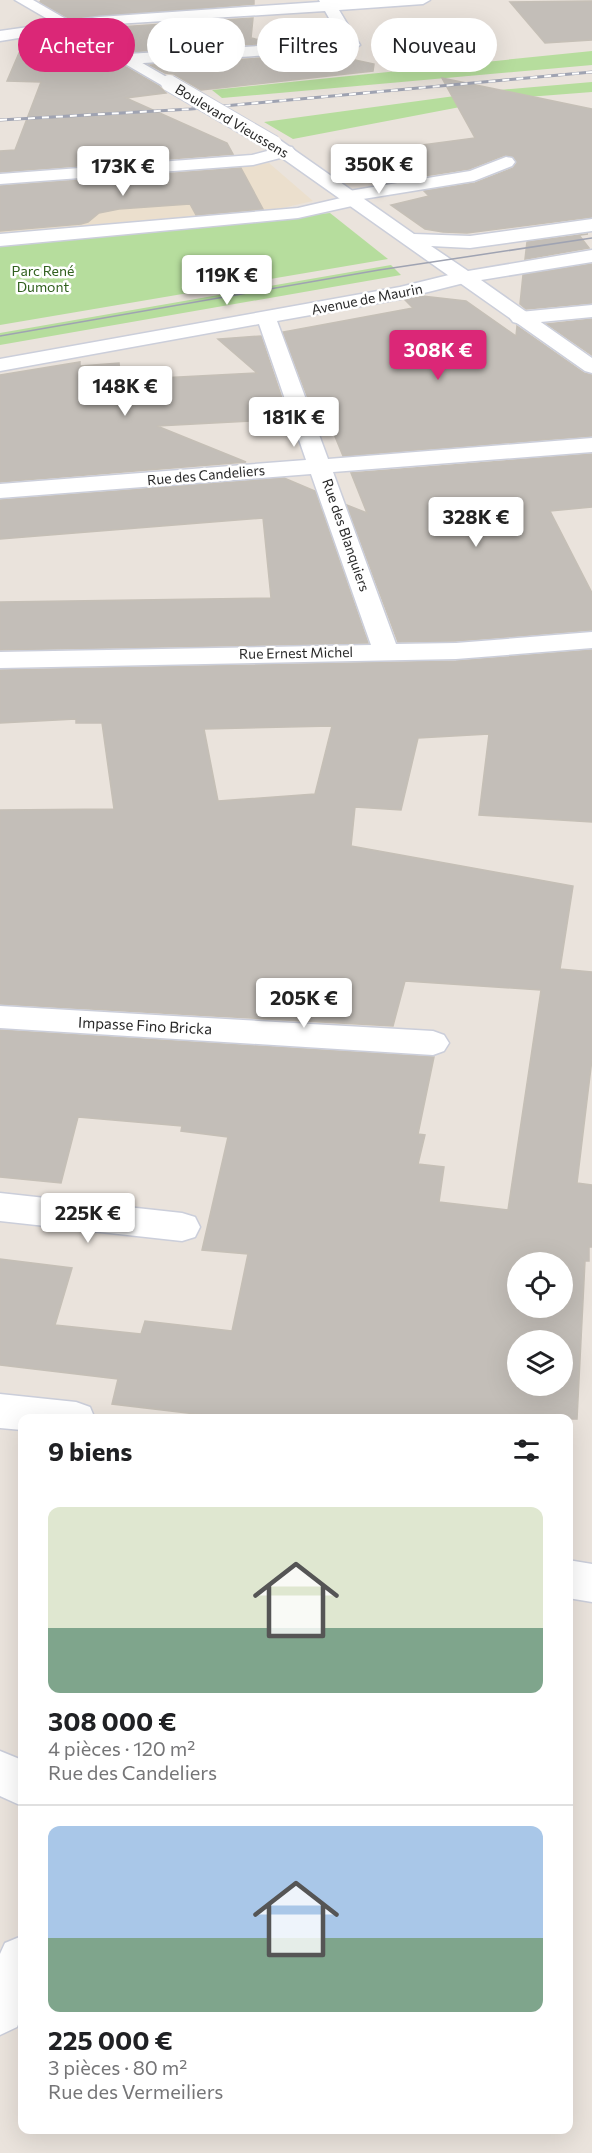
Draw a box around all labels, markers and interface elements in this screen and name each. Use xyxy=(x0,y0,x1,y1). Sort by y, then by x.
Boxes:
chip: Acheter xyxy=(18,18,135,72)
chip: Louer xyxy=(147,18,245,72)
chip: Filtres xyxy=(257,18,359,72)
chip: Nouveau xyxy=(371,18,497,72)
street label: Boulevard Vieussens xyxy=(172,80,292,161)
pin: 350K € xyxy=(330,144,428,195)
pin: 173K € xyxy=(74,146,172,197)
text: 350K € xyxy=(345,151,413,175)
text: 173K € xyxy=(91,153,155,177)
pin: 119K € xyxy=(178,255,276,306)
park label: Parc René Dumont xyxy=(12,262,74,295)
text: 119K € xyxy=(196,262,258,286)
street label: Avenue de Maurin xyxy=(310,279,424,318)
pin: 308K € xyxy=(389,330,487,381)
text: 308K € xyxy=(403,337,473,361)
pin: 148K € xyxy=(76,366,174,417)
text: 148K € xyxy=(92,373,158,397)
pin: 181K € xyxy=(245,397,343,448)
text: 181K € xyxy=(263,404,325,428)
street label: Rue des Candeliers xyxy=(146,461,266,488)
street label: Rue des Blanquiers xyxy=(319,476,374,594)
pin: 328K € xyxy=(427,497,525,548)
text: 328K € xyxy=(442,504,510,528)
street label: Rue Ernest Michel xyxy=(239,643,353,662)
pin: 205K € xyxy=(255,978,353,1029)
text: 205K € xyxy=(270,985,338,1009)
street label: Impasse Fino Bricka xyxy=(78,1013,213,1038)
pin: 225K € xyxy=(39,1193,137,1244)
text: 225K € xyxy=(55,1200,121,1224)
map controls xyxy=(507,1252,573,1396)
button: locate xyxy=(507,1252,573,1318)
button: layers xyxy=(507,1330,573,1396)
icon: filters xyxy=(510,1434,543,1467)
text: 9 biens xyxy=(48,1435,133,1466)
icon: home xyxy=(242,1546,350,1654)
text: 308 000 € xyxy=(48,1705,177,1736)
text: 4 pièces · 120 m² xyxy=(48,1736,195,1760)
text: Rue des Candeliers xyxy=(48,1760,217,1784)
icon: home xyxy=(242,1865,350,1973)
text: 225 000 € xyxy=(48,2024,173,2055)
text: 3 pièces · 80 m² xyxy=(48,2055,187,2079)
text: Rue des Vermeiliers xyxy=(48,2079,223,2103)

